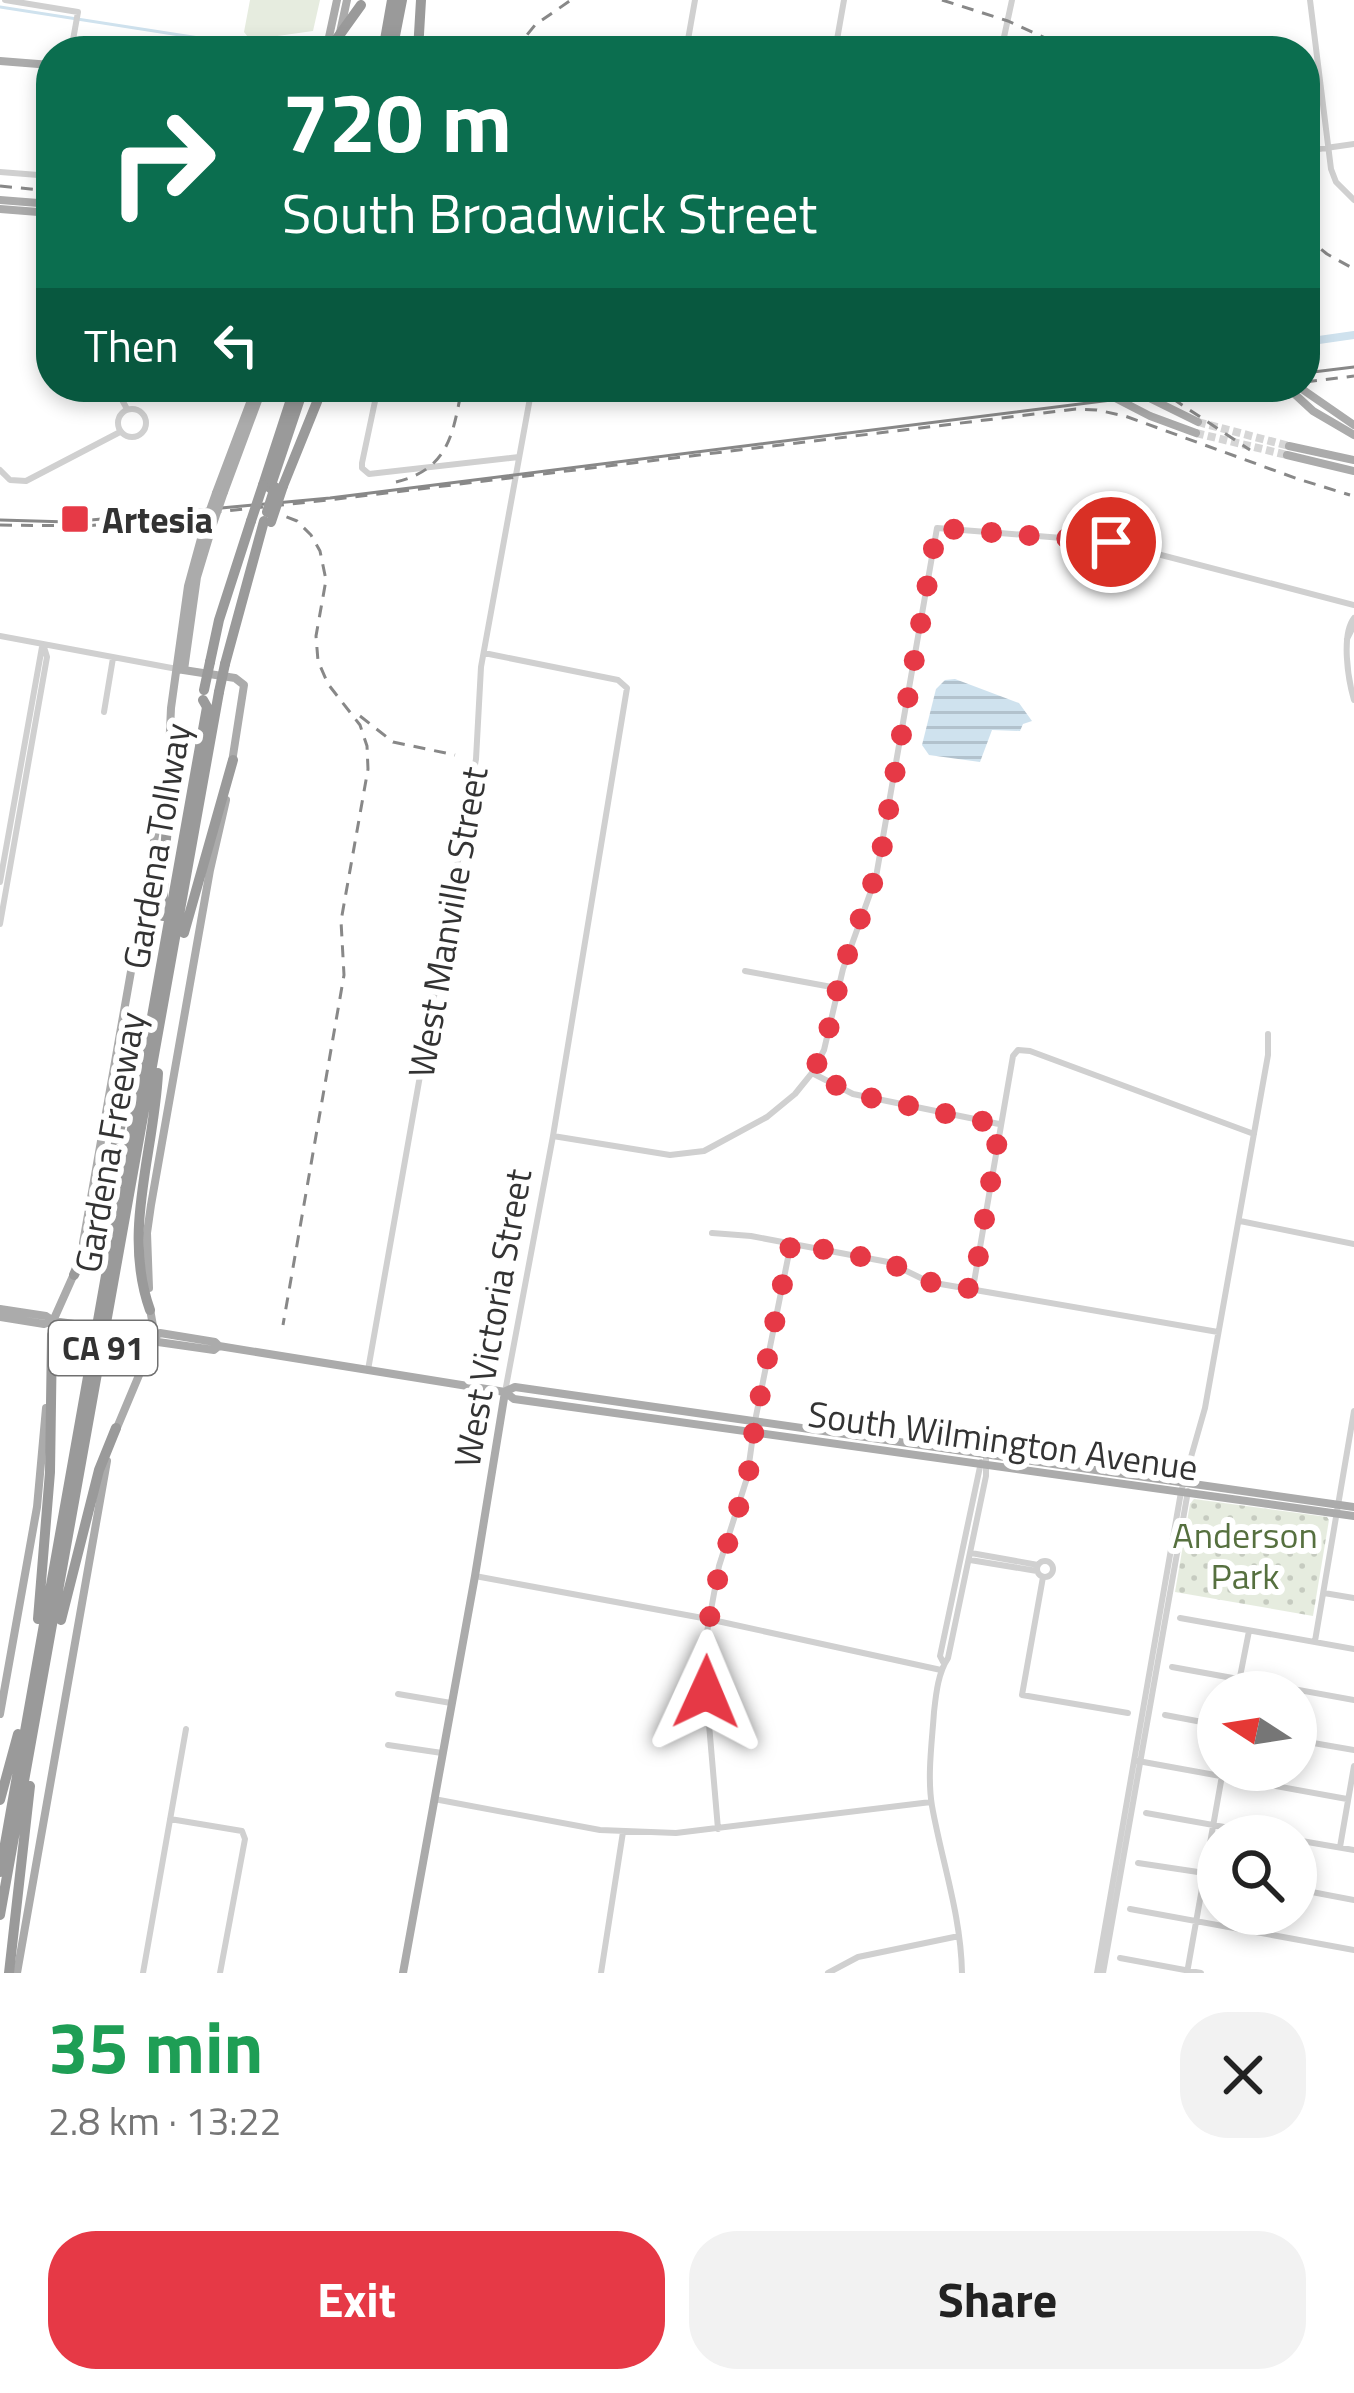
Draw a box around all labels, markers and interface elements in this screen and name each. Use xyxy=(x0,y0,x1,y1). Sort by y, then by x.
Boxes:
text: 720 m xyxy=(282,57,512,185)
icon: right xyxy=(84,84,240,240)
text: South Broadwick Street xyxy=(282,172,817,254)
text: Then xyxy=(84,311,179,379)
icon: left xyxy=(203,312,269,378)
pin xyxy=(1060,491,1162,593)
place label: Artesia xyxy=(102,492,213,547)
marker: Artesia xyxy=(59,503,91,535)
icon: arrive xyxy=(1078,509,1144,575)
street label: Gardena Tollway xyxy=(107,719,205,973)
street label: West Manville Street xyxy=(393,762,501,1082)
street label: Gardena Freeway xyxy=(59,1007,159,1277)
street label: West Victoria Street xyxy=(439,1164,545,1471)
road number: CA 91 xyxy=(49,1321,157,1375)
street label: South Wilmington Avenue xyxy=(805,1385,1201,1495)
park label: Anderson Park xyxy=(1172,1507,1318,1603)
position arrow xyxy=(643,1629,769,1755)
north arrow xyxy=(1197,1671,1317,1791)
map controls xyxy=(1197,1671,1317,1935)
button: search xyxy=(1197,1815,1317,1935)
text: 35 min xyxy=(48,1991,263,2101)
button: close xyxy=(1180,2012,1306,2138)
text: 2.8 km · 13:22 xyxy=(48,2091,281,2150)
button: Exit xyxy=(48,2231,665,2369)
button: Share xyxy=(689,2231,1306,2369)

